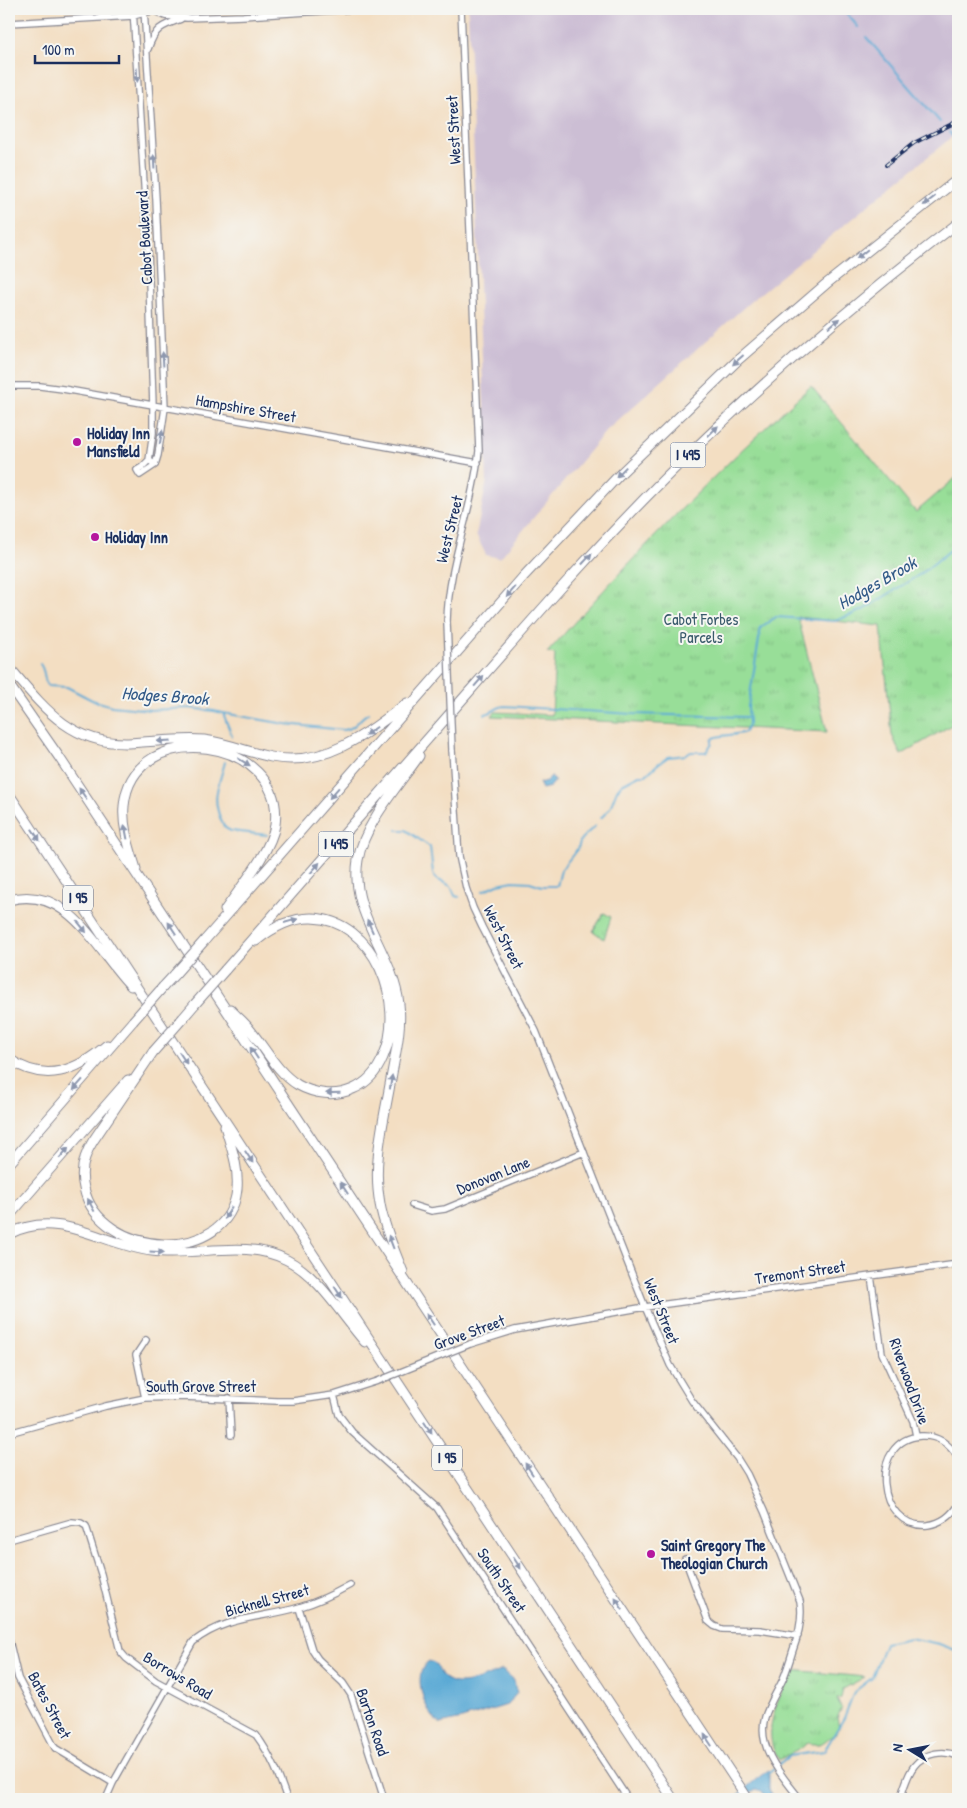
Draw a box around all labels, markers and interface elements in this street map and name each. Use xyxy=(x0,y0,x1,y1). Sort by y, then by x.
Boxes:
scale bar xyxy=(35,32,119,64)
text: 100 m xyxy=(42,39,75,60)
one-way arrow xyxy=(133,67,141,83)
street label: West Street xyxy=(440,95,466,165)
one-way arrow xyxy=(150,153,158,169)
street label: Cabot Boulevard xyxy=(131,191,157,285)
one-way arrow xyxy=(922,196,936,206)
one-way arrow xyxy=(856,249,869,260)
one-way arrow xyxy=(828,317,841,328)
one-way arrow xyxy=(159,351,167,367)
one-way arrow xyxy=(733,354,745,366)
street label: Hampshire Street xyxy=(194,388,298,428)
place label: Holiday Inn Mansfield xyxy=(87,422,150,462)
one-way arrow xyxy=(707,425,719,437)
one-way arrow xyxy=(158,428,166,444)
marker: Holiday Inn Mansfield xyxy=(71,436,83,448)
road number: I 495 xyxy=(670,442,706,468)
one-way arrow xyxy=(615,466,627,478)
street label: West Street xyxy=(430,492,468,565)
place label: Holiday Inn xyxy=(105,526,168,549)
marker: Holiday Inn xyxy=(89,531,101,543)
water label: Hodges Brook xyxy=(833,549,922,615)
one-way arrow xyxy=(581,554,593,566)
one-way arrow xyxy=(505,585,517,597)
park label: Cabot Forbes Parcels xyxy=(664,608,739,648)
one-way arrow xyxy=(473,675,485,687)
water label: Hodges Brook xyxy=(121,680,211,711)
one-way arrow xyxy=(364,726,377,736)
one-way arrow xyxy=(156,738,172,746)
one-way arrow xyxy=(238,758,251,767)
one-way arrow xyxy=(328,787,339,800)
one-way arrow xyxy=(78,788,88,801)
one-way arrow xyxy=(122,824,130,840)
one-way arrow xyxy=(31,828,40,841)
road number: I 495 xyxy=(318,832,354,856)
one-way arrow xyxy=(309,861,320,874)
road number: I 95 xyxy=(63,886,93,910)
street label: West Street xyxy=(479,901,530,973)
one-way arrow xyxy=(284,917,299,925)
one-way arrow xyxy=(366,919,374,933)
one-way arrow xyxy=(77,921,88,934)
one-way arrow xyxy=(167,921,176,935)
one-way arrow xyxy=(249,1046,259,1059)
one-way arrow xyxy=(178,1051,188,1064)
one-way arrow xyxy=(387,1074,395,1090)
one-way arrow xyxy=(72,1078,84,1090)
one-way arrow xyxy=(325,1089,341,1097)
one-way arrow xyxy=(58,1148,70,1160)
one-way arrow xyxy=(244,1150,253,1164)
street label: Donovan Lane xyxy=(453,1150,533,1200)
one-way arrow xyxy=(339,1181,348,1195)
one-way arrow xyxy=(87,1198,95,1212)
one-way arrow xyxy=(224,1207,233,1220)
one-way arrow xyxy=(387,1234,395,1249)
one-way arrow xyxy=(149,1248,165,1256)
street label: Tremont Street xyxy=(753,1255,847,1289)
street label: West Street xyxy=(639,1275,685,1347)
one-way arrow xyxy=(333,1286,343,1299)
street label: Grove Street xyxy=(430,1309,508,1355)
one-way arrow xyxy=(425,1312,435,1325)
street label: Riverwood Drive xyxy=(884,1335,936,1428)
street label: South Grove Street xyxy=(146,1375,257,1397)
one-way arrow xyxy=(423,1421,433,1435)
road number: I 95 xyxy=(432,1446,462,1470)
one-way arrow xyxy=(524,1462,534,1475)
place label: Saint Gregory The Theologian Church xyxy=(660,1534,768,1575)
street label: South Street xyxy=(472,1543,532,1617)
marker: Saint Gregory The Theologian Church xyxy=(645,1548,657,1560)
one-way arrow xyxy=(513,1557,522,1570)
street label: Bicknell Street xyxy=(223,1578,312,1622)
one-way arrow xyxy=(614,1598,624,1611)
street label: Borrows Road xyxy=(139,1646,217,1704)
street label: Bates Street xyxy=(23,1667,77,1743)
street label: Barton Road xyxy=(351,1685,395,1759)
north arrow xyxy=(884,1726,934,1776)
one-way arrow xyxy=(704,1733,713,1746)
text: N xyxy=(887,1742,907,1753)

